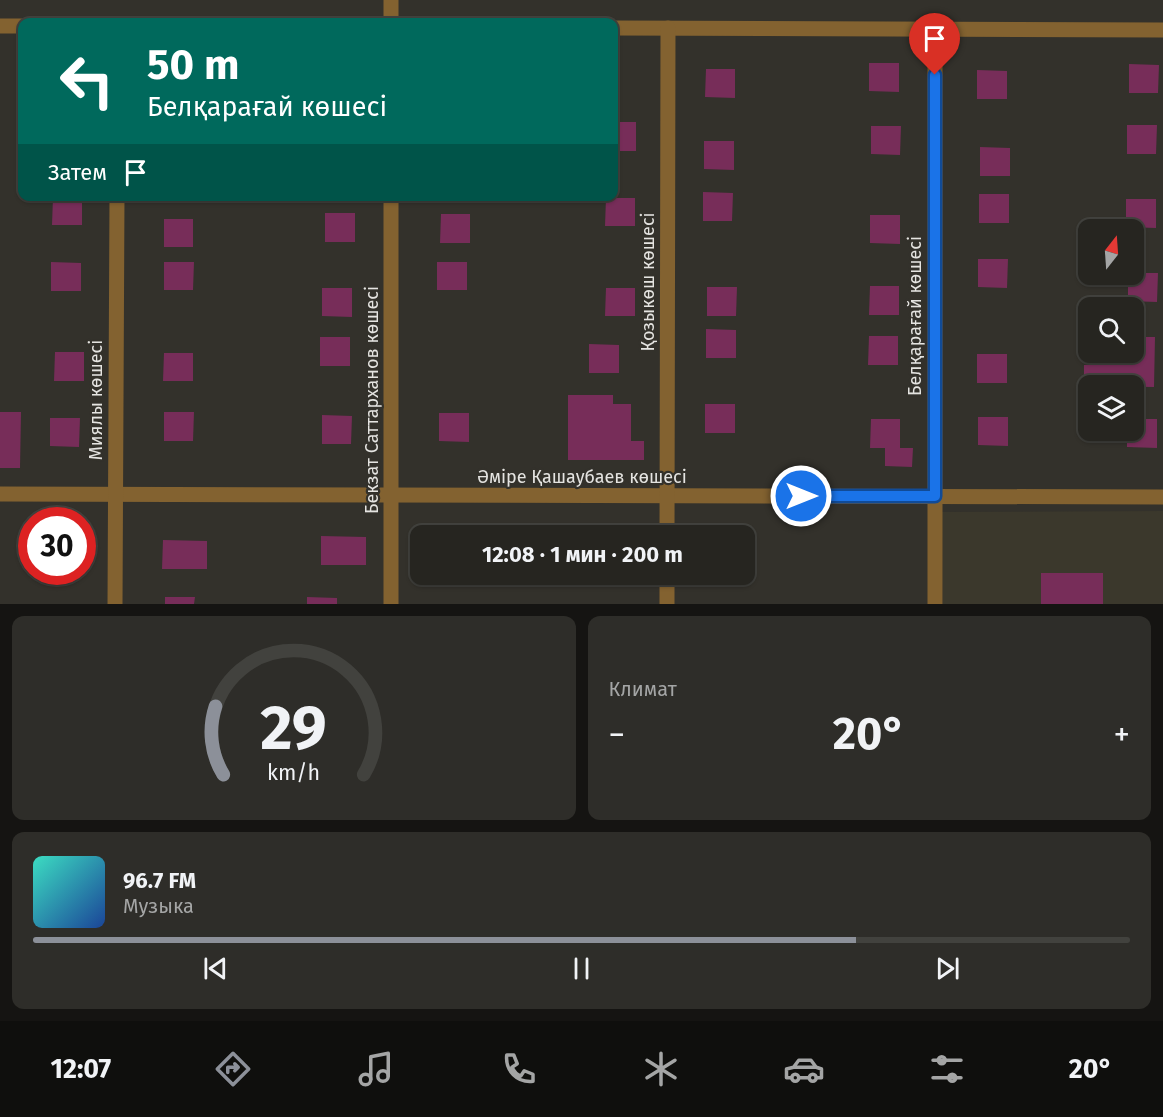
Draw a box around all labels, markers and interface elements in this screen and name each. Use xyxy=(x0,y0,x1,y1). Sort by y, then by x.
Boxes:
pin xyxy=(909,13,960,75)
icon: arrive xyxy=(918,22,951,55)
text: 50 m xyxy=(147,40,240,90)
icon: left xyxy=(48,42,126,120)
text: Белқарағай көшесі xyxy=(147,91,387,123)
icon: arrive xyxy=(119,156,152,189)
text: Затем xyxy=(48,159,107,186)
street label: Қозыкөш көшесі xyxy=(637,212,659,352)
north arrow xyxy=(1078,219,1144,285)
map controls xyxy=(1078,219,1144,441)
street label: Белқарағай көшесі xyxy=(904,236,926,396)
street label: Бекзат Саттарханов көшесі xyxy=(361,286,383,514)
button: search xyxy=(1078,297,1144,363)
street label: Миялы көшесі xyxy=(85,340,107,460)
button: layers xyxy=(1078,375,1144,441)
position arrow xyxy=(769,464,833,528)
street label: Әміре Қашаубаев көшесі xyxy=(477,466,687,488)
speed limit sign: 30 xyxy=(18,507,96,585)
text: 12:08 · 1 мин · 200 m xyxy=(482,541,683,568)
text: Климат xyxy=(609,677,677,701)
text: 29 xyxy=(260,691,327,766)
text: 20° xyxy=(833,707,906,761)
text: − xyxy=(609,715,625,755)
text: + xyxy=(1114,715,1130,755)
text: km/h xyxy=(267,760,320,786)
text: 96.7 FM xyxy=(123,867,196,894)
text: Музыка xyxy=(123,894,194,918)
icon: previous xyxy=(199,952,232,985)
icon: pause xyxy=(565,952,598,985)
icon: next xyxy=(931,952,964,985)
icon: directions xyxy=(212,1048,254,1090)
icon: music xyxy=(355,1048,397,1090)
icon: phone xyxy=(498,1048,540,1090)
icon: climate xyxy=(640,1048,682,1090)
icon: car xyxy=(783,1048,825,1090)
icon: filters xyxy=(926,1048,968,1090)
text: 12:07 xyxy=(50,1053,111,1085)
text: 20° xyxy=(1069,1053,1113,1085)

